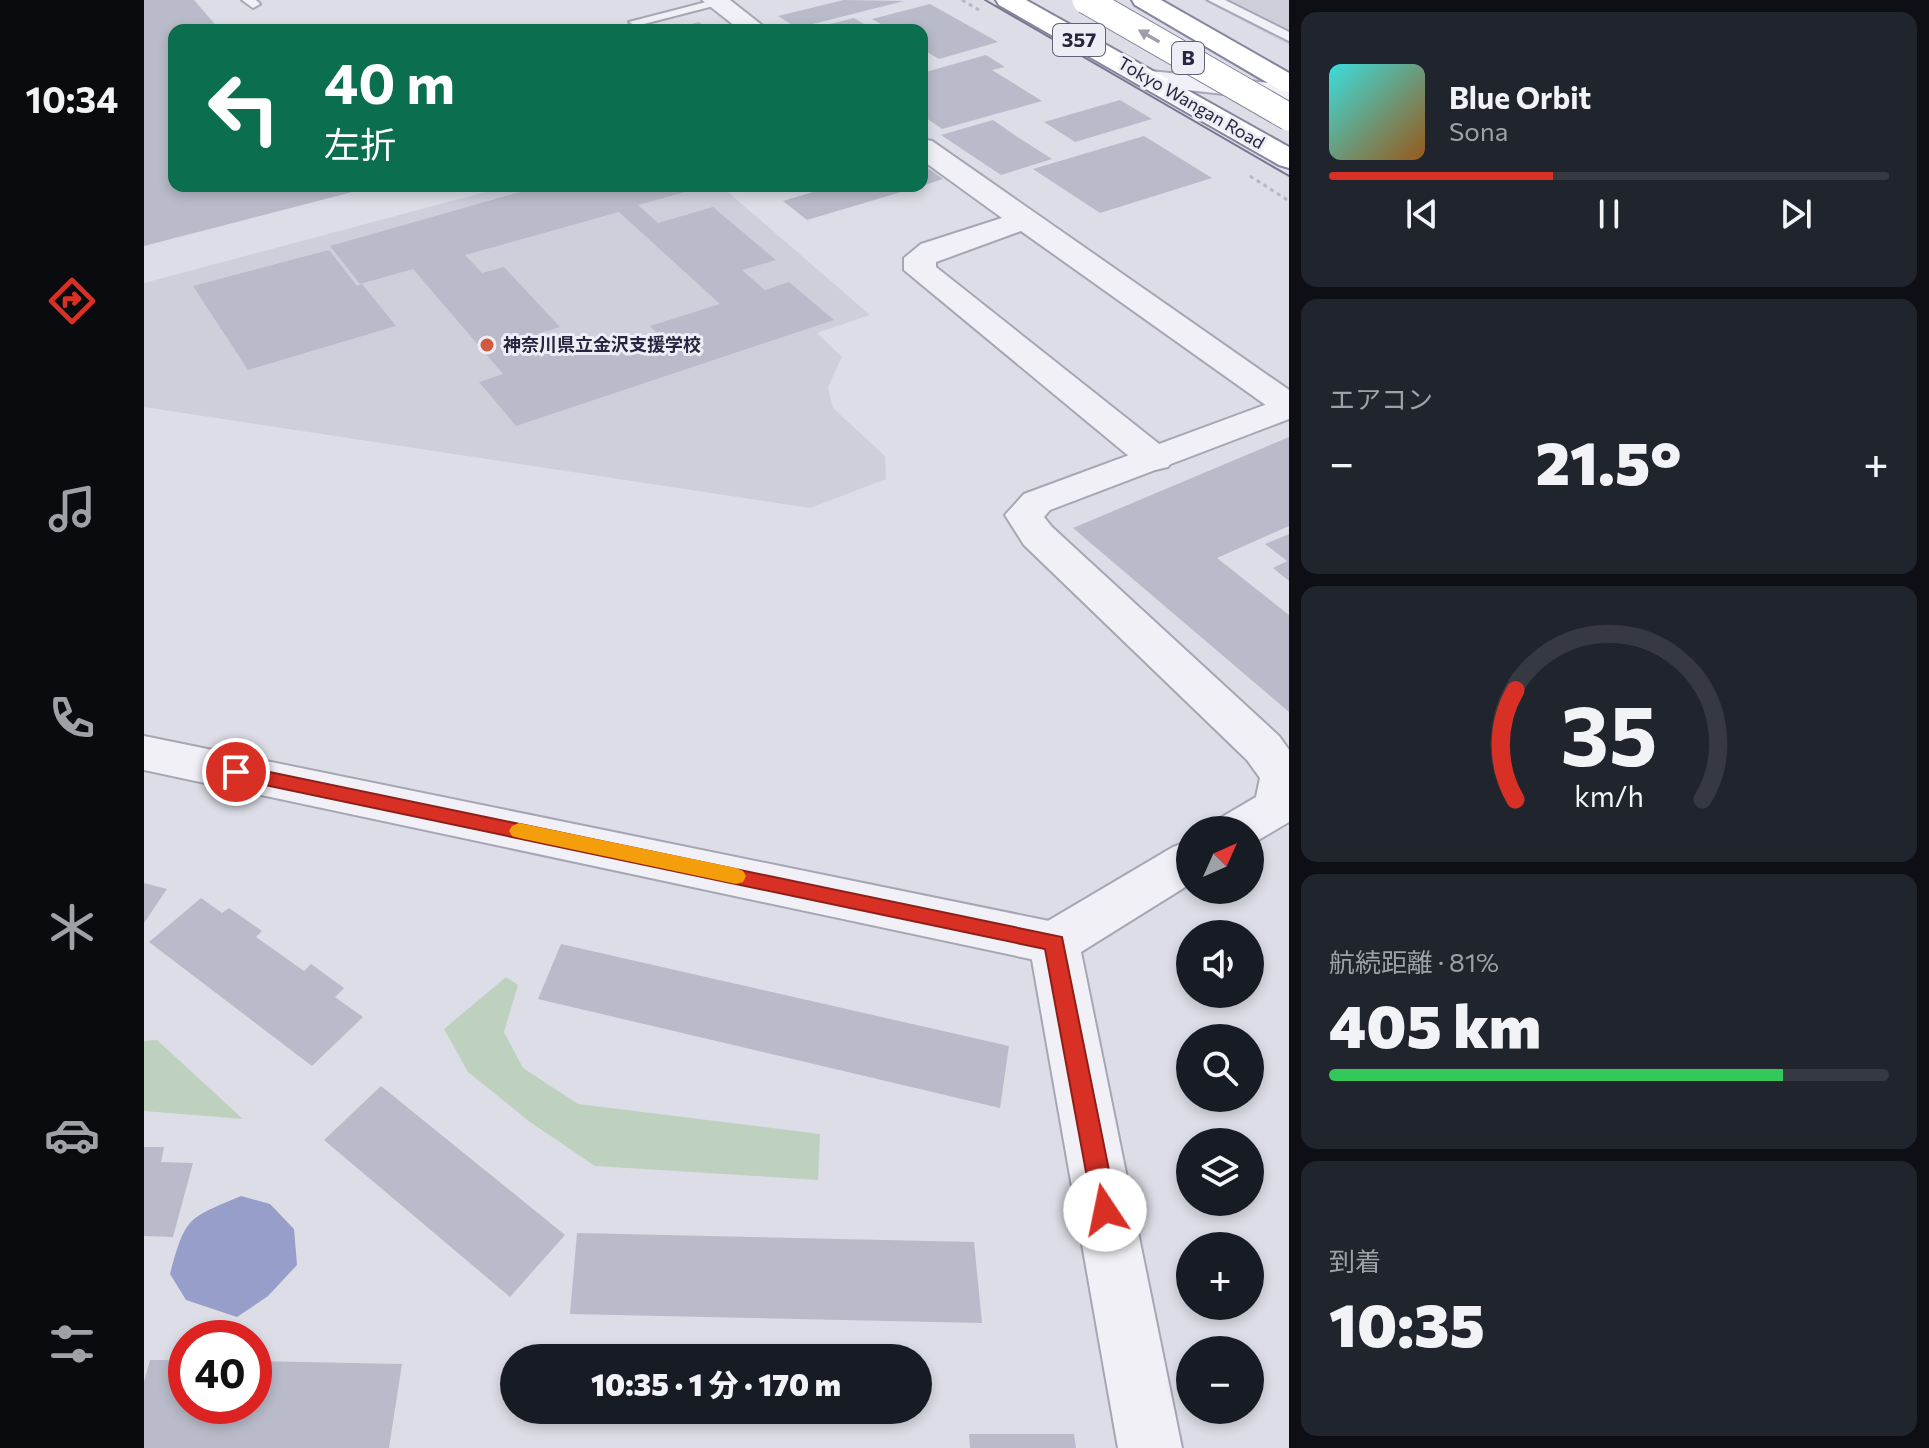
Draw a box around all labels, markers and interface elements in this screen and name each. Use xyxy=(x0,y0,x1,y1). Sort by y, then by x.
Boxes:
road number: 357 xyxy=(1053,24,1105,56)
one-way arrow xyxy=(1137,29,1160,43)
road number: B xyxy=(1172,42,1204,74)
text: 40 m xyxy=(324,47,455,116)
street label: Tokyo Wangan Road xyxy=(1114,51,1269,153)
icon: left xyxy=(192,56,296,160)
text: 10:34 xyxy=(26,76,118,120)
text: Blue Orbit xyxy=(1449,78,1591,115)
text: Sona xyxy=(1449,115,1508,146)
text: 左折 xyxy=(324,121,396,165)
icon: previous xyxy=(1400,192,1444,236)
icon: pause xyxy=(1587,192,1631,236)
icon: next xyxy=(1774,192,1818,236)
icon: directions xyxy=(44,273,100,329)
place label: 神奈川県立金沢支援学校 xyxy=(503,333,701,355)
marker: 神奈川県立金沢支援学校 xyxy=(478,336,496,354)
text: エアコン xyxy=(1329,383,1433,414)
text: 21.5° xyxy=(1535,424,1682,497)
text: − xyxy=(1329,434,1354,488)
text: + xyxy=(1863,434,1889,488)
icon: music xyxy=(44,481,100,537)
text: 35 xyxy=(1561,681,1657,783)
icon: phone xyxy=(44,690,100,746)
pin xyxy=(202,738,270,806)
icon: arrive xyxy=(214,750,258,794)
text: km/h xyxy=(1574,778,1644,813)
north arrow xyxy=(1176,816,1264,904)
map controls xyxy=(1176,816,1264,1424)
icon: climate xyxy=(44,899,100,955)
button: sound xyxy=(1176,920,1264,1008)
text: 航続距離 · 81% xyxy=(1329,946,1499,977)
text: 405 km xyxy=(1329,987,1541,1060)
button: search xyxy=(1176,1024,1264,1112)
icon: car xyxy=(44,1107,100,1163)
button: layers xyxy=(1176,1128,1264,1216)
position arrow xyxy=(1063,1168,1147,1252)
button: + xyxy=(1176,1232,1264,1320)
text: 到着 xyxy=(1329,1245,1381,1276)
text: 10:35 xyxy=(1329,1286,1485,1359)
icon: filters xyxy=(44,1316,100,1372)
speed limit sign: 40 xyxy=(168,1320,272,1424)
button: − xyxy=(1176,1336,1264,1424)
text: 10:35 · 1 分 · 170 m xyxy=(591,1365,841,1402)

